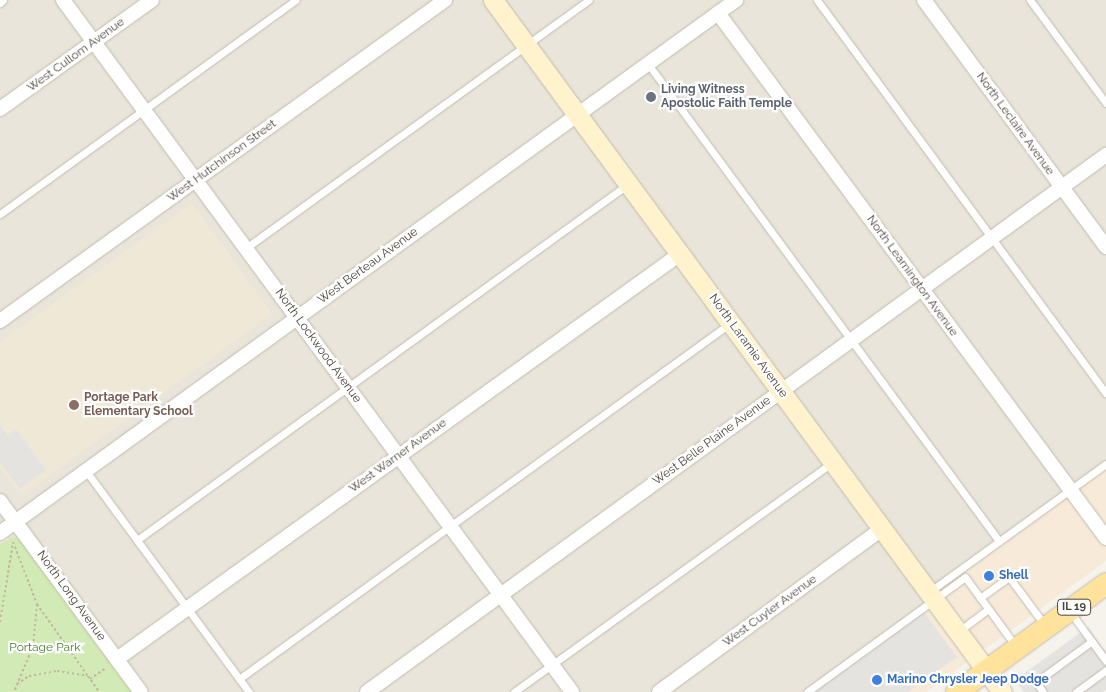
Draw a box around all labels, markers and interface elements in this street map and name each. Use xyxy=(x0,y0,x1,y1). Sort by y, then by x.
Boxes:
street label: West Cullom Avenue xyxy=(24,15,128,95)
street label: North Leclaire Avenue xyxy=(973,70,1057,178)
place label: Living Witness Apostolic Faith Temple xyxy=(661,83,792,111)
marker: Living Witness Apostolic Faith Temple xyxy=(645,91,657,103)
street label: West Hutchinson Street xyxy=(165,117,279,205)
street label: North Leamington Avenue xyxy=(863,213,961,339)
street label: West Berteau Avenue xyxy=(315,225,421,307)
street label: North Lockwood Avenue xyxy=(272,286,364,406)
street label: North Laramie Avenue xyxy=(706,291,790,401)
place label: Portage Park Elementary School xyxy=(84,391,193,419)
street label: West Belle Plaine Avenue xyxy=(650,393,774,489)
marker: Portage Park Elementary School xyxy=(68,399,80,411)
street label: West Warner Avenue xyxy=(346,416,450,496)
street label: North Long Avenue xyxy=(33,548,109,644)
place label: Shell xyxy=(999,569,1028,583)
marker: Shell xyxy=(983,570,995,582)
street label: West Cuyler Avenue xyxy=(720,572,820,650)
road number: IL 19 xyxy=(1056,598,1092,616)
park label: Portage Park xyxy=(9,641,81,655)
place label: Marino Chrysler Jeep Dodge xyxy=(887,673,1049,687)
marker: Marino Chrysler Jeep Dodge xyxy=(871,674,883,686)

